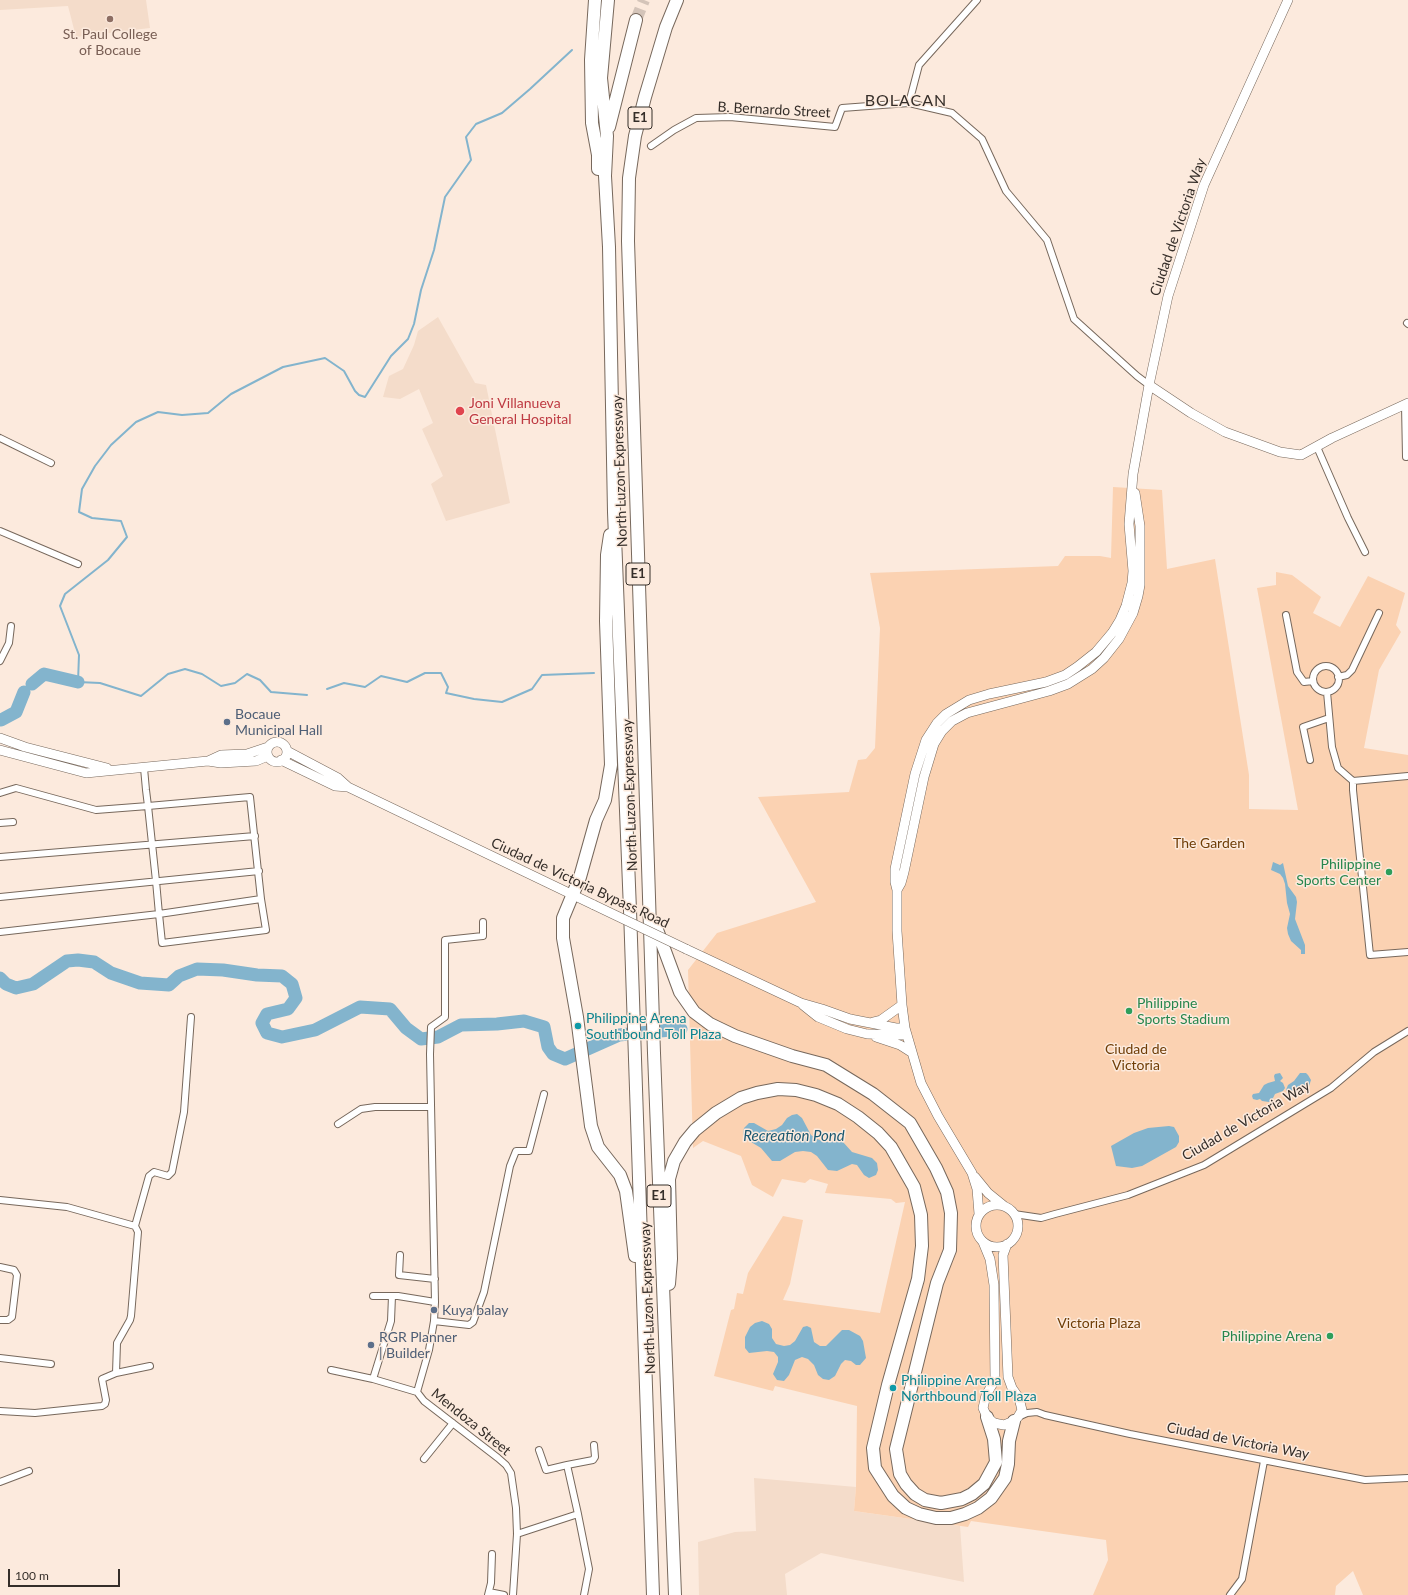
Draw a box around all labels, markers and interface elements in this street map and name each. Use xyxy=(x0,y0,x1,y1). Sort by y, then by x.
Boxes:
marker: St. Paul College of Bocaue xyxy=(105,14,115,24)
place label: St. Paul College of Bocaue xyxy=(63,26,157,58)
district label: BOLACAN xyxy=(865,91,947,111)
street label: B. Bernardo Street xyxy=(717,99,831,121)
road number: E1 xyxy=(628,107,652,129)
street label: Ciudad de Victoria Way xyxy=(1147,156,1209,298)
place label: Joni Villanueva General Hospital xyxy=(469,395,572,428)
street label: North Luzon Expressway xyxy=(609,395,631,547)
marker: Joni Villanueva General Hospital xyxy=(454,405,466,417)
road number: E1 xyxy=(626,563,650,585)
place label: Bocaue Municipal Hall xyxy=(235,706,323,738)
marker: Bocaue Municipal Hall xyxy=(222,717,232,727)
street label: North Luzon Expressway xyxy=(619,719,641,871)
street label: Ciudad de Victoria Bypass Road xyxy=(488,834,672,932)
park label: The Garden xyxy=(1173,835,1245,851)
place label: Philippine Sports Center xyxy=(1296,856,1381,888)
marker: Philippine Sports Center xyxy=(1384,867,1394,877)
place label: Philippine Sports Stadium xyxy=(1137,995,1230,1028)
marker: Philippine Sports Stadium xyxy=(1124,1006,1134,1016)
place label: Philippine Arena Southbound Toll Plaza xyxy=(586,1010,722,1042)
marker: Philippine Arena Southbound Toll Plaza xyxy=(573,1021,583,1031)
park label: Ciudad de Victoria xyxy=(1105,1041,1167,1074)
street label: Ciudad de Victoria Way xyxy=(1179,1078,1313,1164)
water label: Recreation Pond xyxy=(743,1127,845,1145)
road number: E1 xyxy=(647,1185,671,1207)
street label: North Luzon Expressway xyxy=(637,1222,659,1374)
place label: Kuya balay xyxy=(442,1302,508,1318)
marker: Kuya balay xyxy=(429,1305,439,1315)
park label: Victoria Plaza xyxy=(1057,1315,1141,1331)
place label: Philippine Arena xyxy=(1222,1328,1322,1344)
place label: RGR Planner | Builder xyxy=(379,1329,457,1362)
marker: Philippine Arena xyxy=(1325,1331,1335,1341)
marker: RGR Planner | Builder xyxy=(366,1340,376,1350)
place label: Philippine Arena Northbound Toll Plaza xyxy=(901,1372,1037,1404)
marker: Philippine Arena Northbound Toll Plaza xyxy=(888,1383,898,1393)
street label: Mendoza Street xyxy=(428,1385,514,1459)
street label: Ciudad de Victoria Way xyxy=(1165,1419,1311,1463)
scale bar xyxy=(10,1561,122,1587)
text: 100 m xyxy=(15,1568,49,1583)

